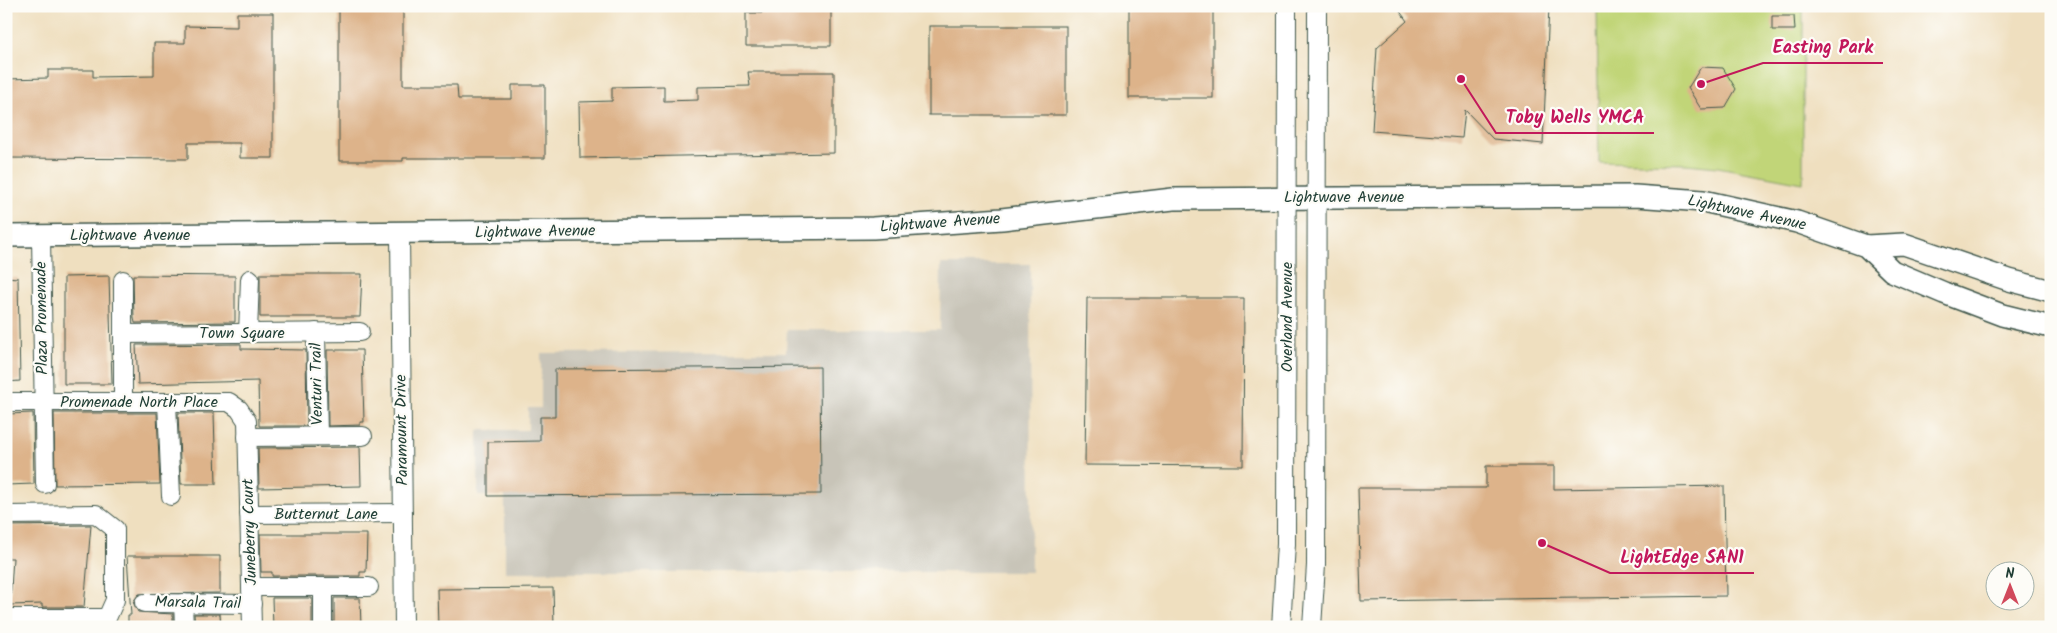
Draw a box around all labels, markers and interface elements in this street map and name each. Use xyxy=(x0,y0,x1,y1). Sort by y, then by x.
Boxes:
callout: Easting Park xyxy=(1763,30,1883,63)
text: Easting Park xyxy=(1773,34,1874,63)
callout: Toby Wells YMCA xyxy=(1496,100,1654,133)
text: Toby Wells YMCA xyxy=(1506,104,1644,133)
street label: Lightwave Avenue xyxy=(1284,185,1404,210)
street label: Lightwave Avenue xyxy=(1685,188,1809,238)
street label: Lightwave Avenue xyxy=(879,206,1001,240)
street label: Lightwave Avenue xyxy=(474,218,596,246)
street label: Lightwave Avenue xyxy=(70,223,190,248)
street label: Plaza Promenade xyxy=(29,261,55,375)
street label: Overland Avenue xyxy=(1275,262,1300,372)
street label: Town Square xyxy=(199,321,285,346)
street label: Venturi Trail xyxy=(304,342,330,426)
street label: Paramount Drive xyxy=(389,374,415,486)
street label: Promenade North Place xyxy=(60,390,218,415)
street label: Juneberry Court xyxy=(236,477,264,586)
street label: Butternut Lane xyxy=(274,502,378,527)
callout: LightEdge SAN1 xyxy=(1610,540,1754,573)
text: LightEdge SAN1 xyxy=(1620,544,1744,573)
north arrow xyxy=(1984,560,2034,610)
text: N xyxy=(2006,563,2015,585)
street label: Marsala Trail xyxy=(154,590,242,616)

